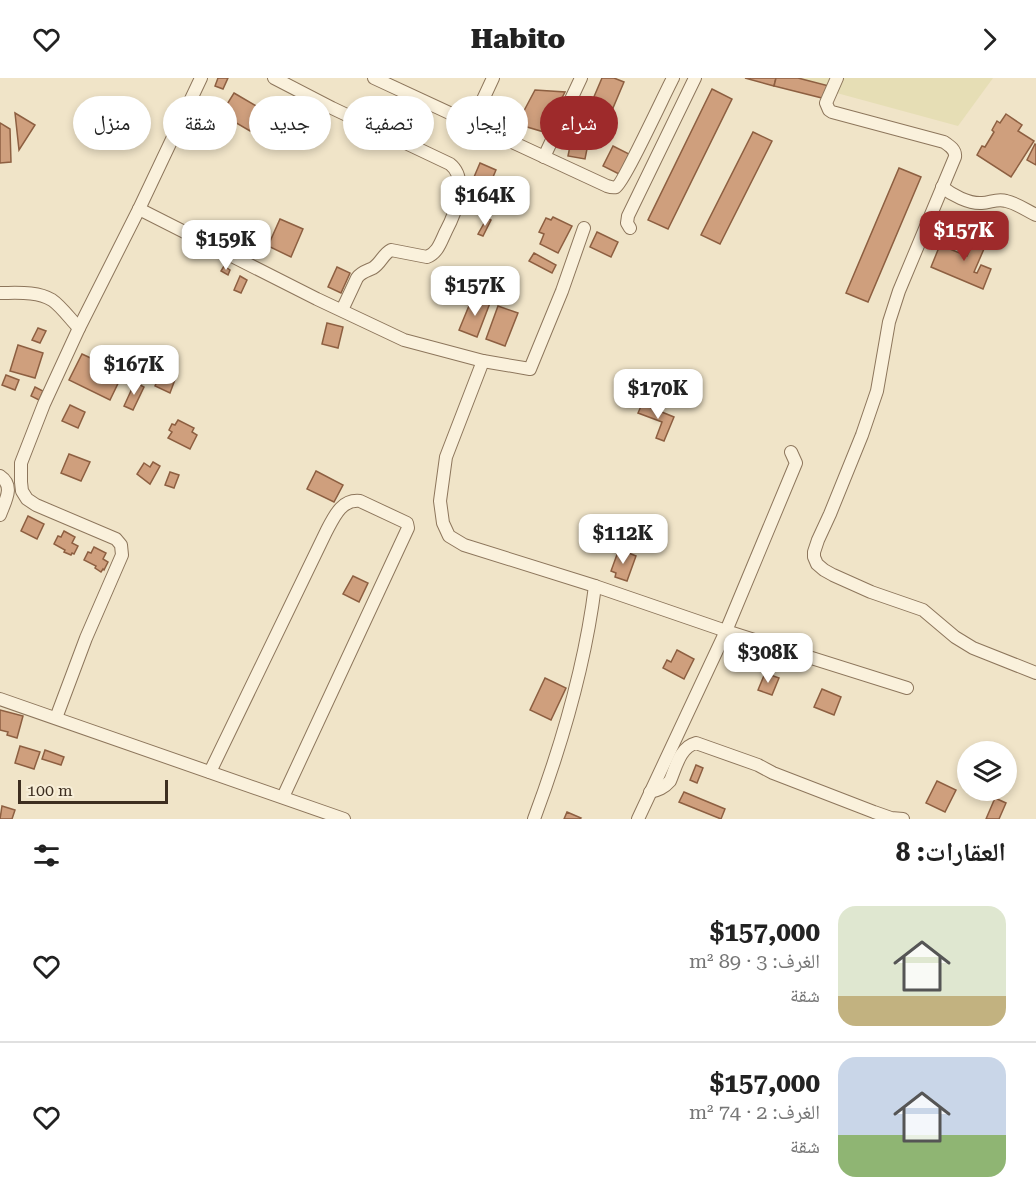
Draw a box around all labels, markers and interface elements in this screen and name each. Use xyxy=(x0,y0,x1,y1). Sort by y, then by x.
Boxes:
icon: heart xyxy=(30,23,63,56)
text: Habito xyxy=(471,23,565,55)
icon: forward xyxy=(973,23,1006,56)
chip: منزل xyxy=(73,96,151,150)
chip: شقة xyxy=(163,96,237,150)
chip: جديد xyxy=(249,96,331,150)
chip: تصفية xyxy=(343,96,434,150)
chip: إيجار xyxy=(446,96,528,150)
chip: شراء xyxy=(540,96,618,150)
pin: $164K xyxy=(443,176,527,227)
text: $164K xyxy=(455,183,515,207)
pin: $157K xyxy=(922,211,1006,262)
text: $157K xyxy=(934,218,994,242)
pin: $159K xyxy=(184,220,268,271)
text: $159K xyxy=(196,227,256,251)
pin: $157K xyxy=(433,266,517,317)
text: $157K xyxy=(445,273,505,297)
pin: $167K xyxy=(92,345,176,396)
text: $167K xyxy=(104,352,164,376)
pin: $170K xyxy=(616,369,700,420)
text: $170K xyxy=(628,376,688,400)
pin: $112K xyxy=(581,514,665,565)
text: $112K xyxy=(593,521,653,545)
pin: $308K xyxy=(726,633,810,684)
text: $308K xyxy=(738,640,798,664)
map controls xyxy=(957,741,1017,801)
button: layers xyxy=(957,741,1017,801)
scale bar xyxy=(18,777,168,804)
text: 100 m xyxy=(27,781,73,800)
text: العقارات: 8 xyxy=(896,837,1006,867)
icon: filters xyxy=(30,839,63,872)
text: $157,000 xyxy=(710,917,820,947)
icon: home xyxy=(886,930,958,1002)
text: الغرف: 3 · 89 m² xyxy=(689,949,820,973)
icon: heart xyxy=(30,950,63,983)
text: شقة xyxy=(790,983,820,1007)
text: $157,000 xyxy=(710,1068,820,1098)
icon: home xyxy=(886,1081,958,1153)
text: الغرف: 2 · 74 m² xyxy=(689,1100,820,1124)
icon: heart xyxy=(30,1101,63,1134)
text: شقة xyxy=(790,1134,820,1158)

